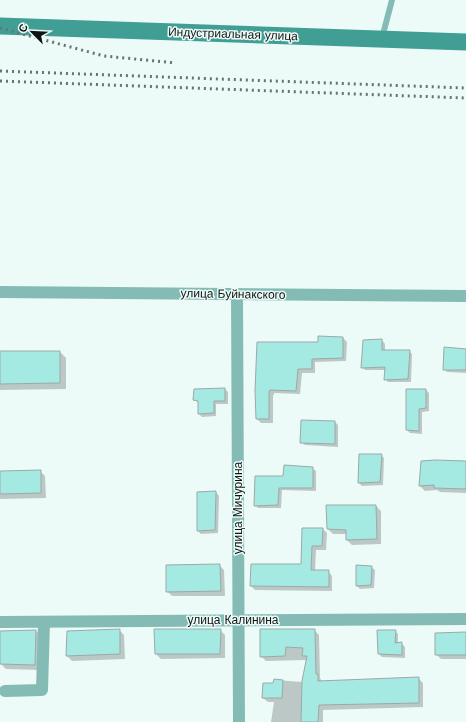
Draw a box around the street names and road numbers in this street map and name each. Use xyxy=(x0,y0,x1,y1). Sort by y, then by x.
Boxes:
street label: Индустриальная улица xyxy=(168,25,298,43)
street label: улица Буйнакского xyxy=(180,286,286,302)
street label: улица Мичурина xyxy=(231,461,245,554)
street label: улица Калинина xyxy=(187,613,279,627)

